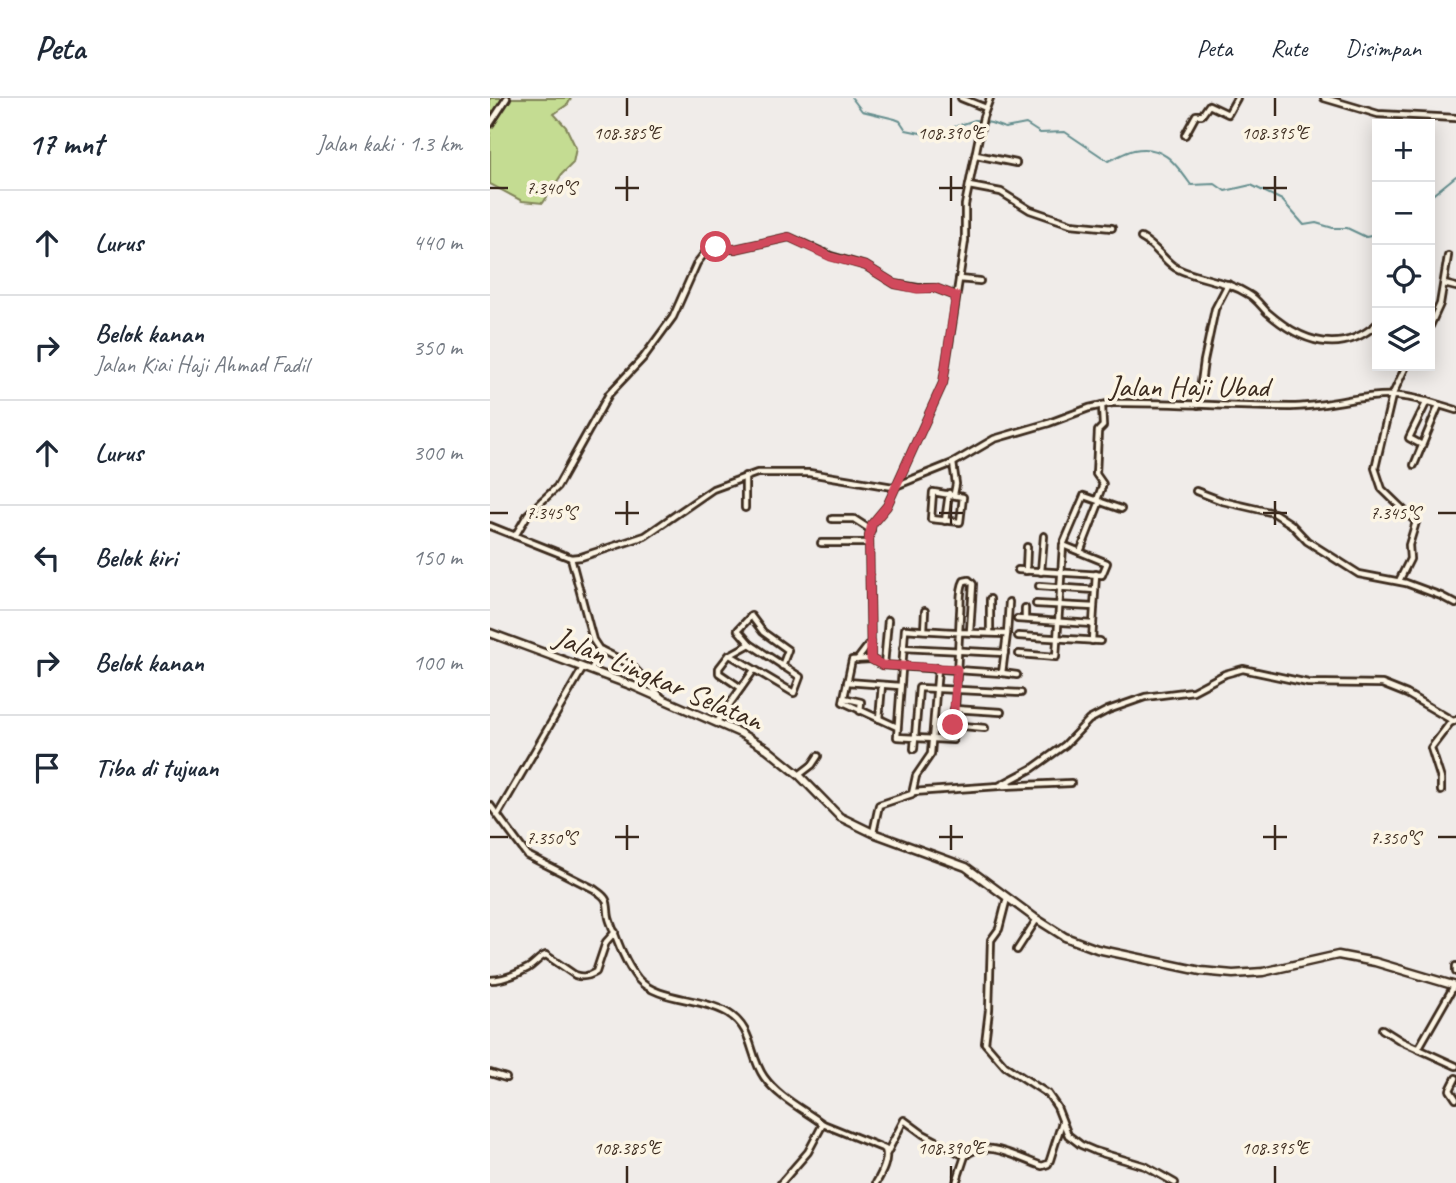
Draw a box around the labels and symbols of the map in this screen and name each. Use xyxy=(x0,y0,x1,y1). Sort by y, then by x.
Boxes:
text: 108.385°E xyxy=(594,122,663,144)
text: 108.390°E xyxy=(918,122,987,144)
text: 108.395°E xyxy=(1242,122,1311,144)
text: 7.340°S xyxy=(526,177,579,199)
route start xyxy=(700,231,731,262)
street label: Jalan Haji Ubad xyxy=(1107,367,1273,405)
text: 7.345°S xyxy=(526,502,579,524)
text: 7.345°S xyxy=(1370,502,1423,524)
street label: Jalan Lingkar Selatan xyxy=(547,616,770,740)
route end xyxy=(937,709,968,740)
text: 7.350°S xyxy=(526,827,579,849)
text: 7.350°S xyxy=(1370,827,1423,849)
text: 108.385°E xyxy=(594,1137,663,1159)
text: 108.390°E xyxy=(918,1137,987,1159)
text: 108.395°E xyxy=(1242,1137,1311,1159)

